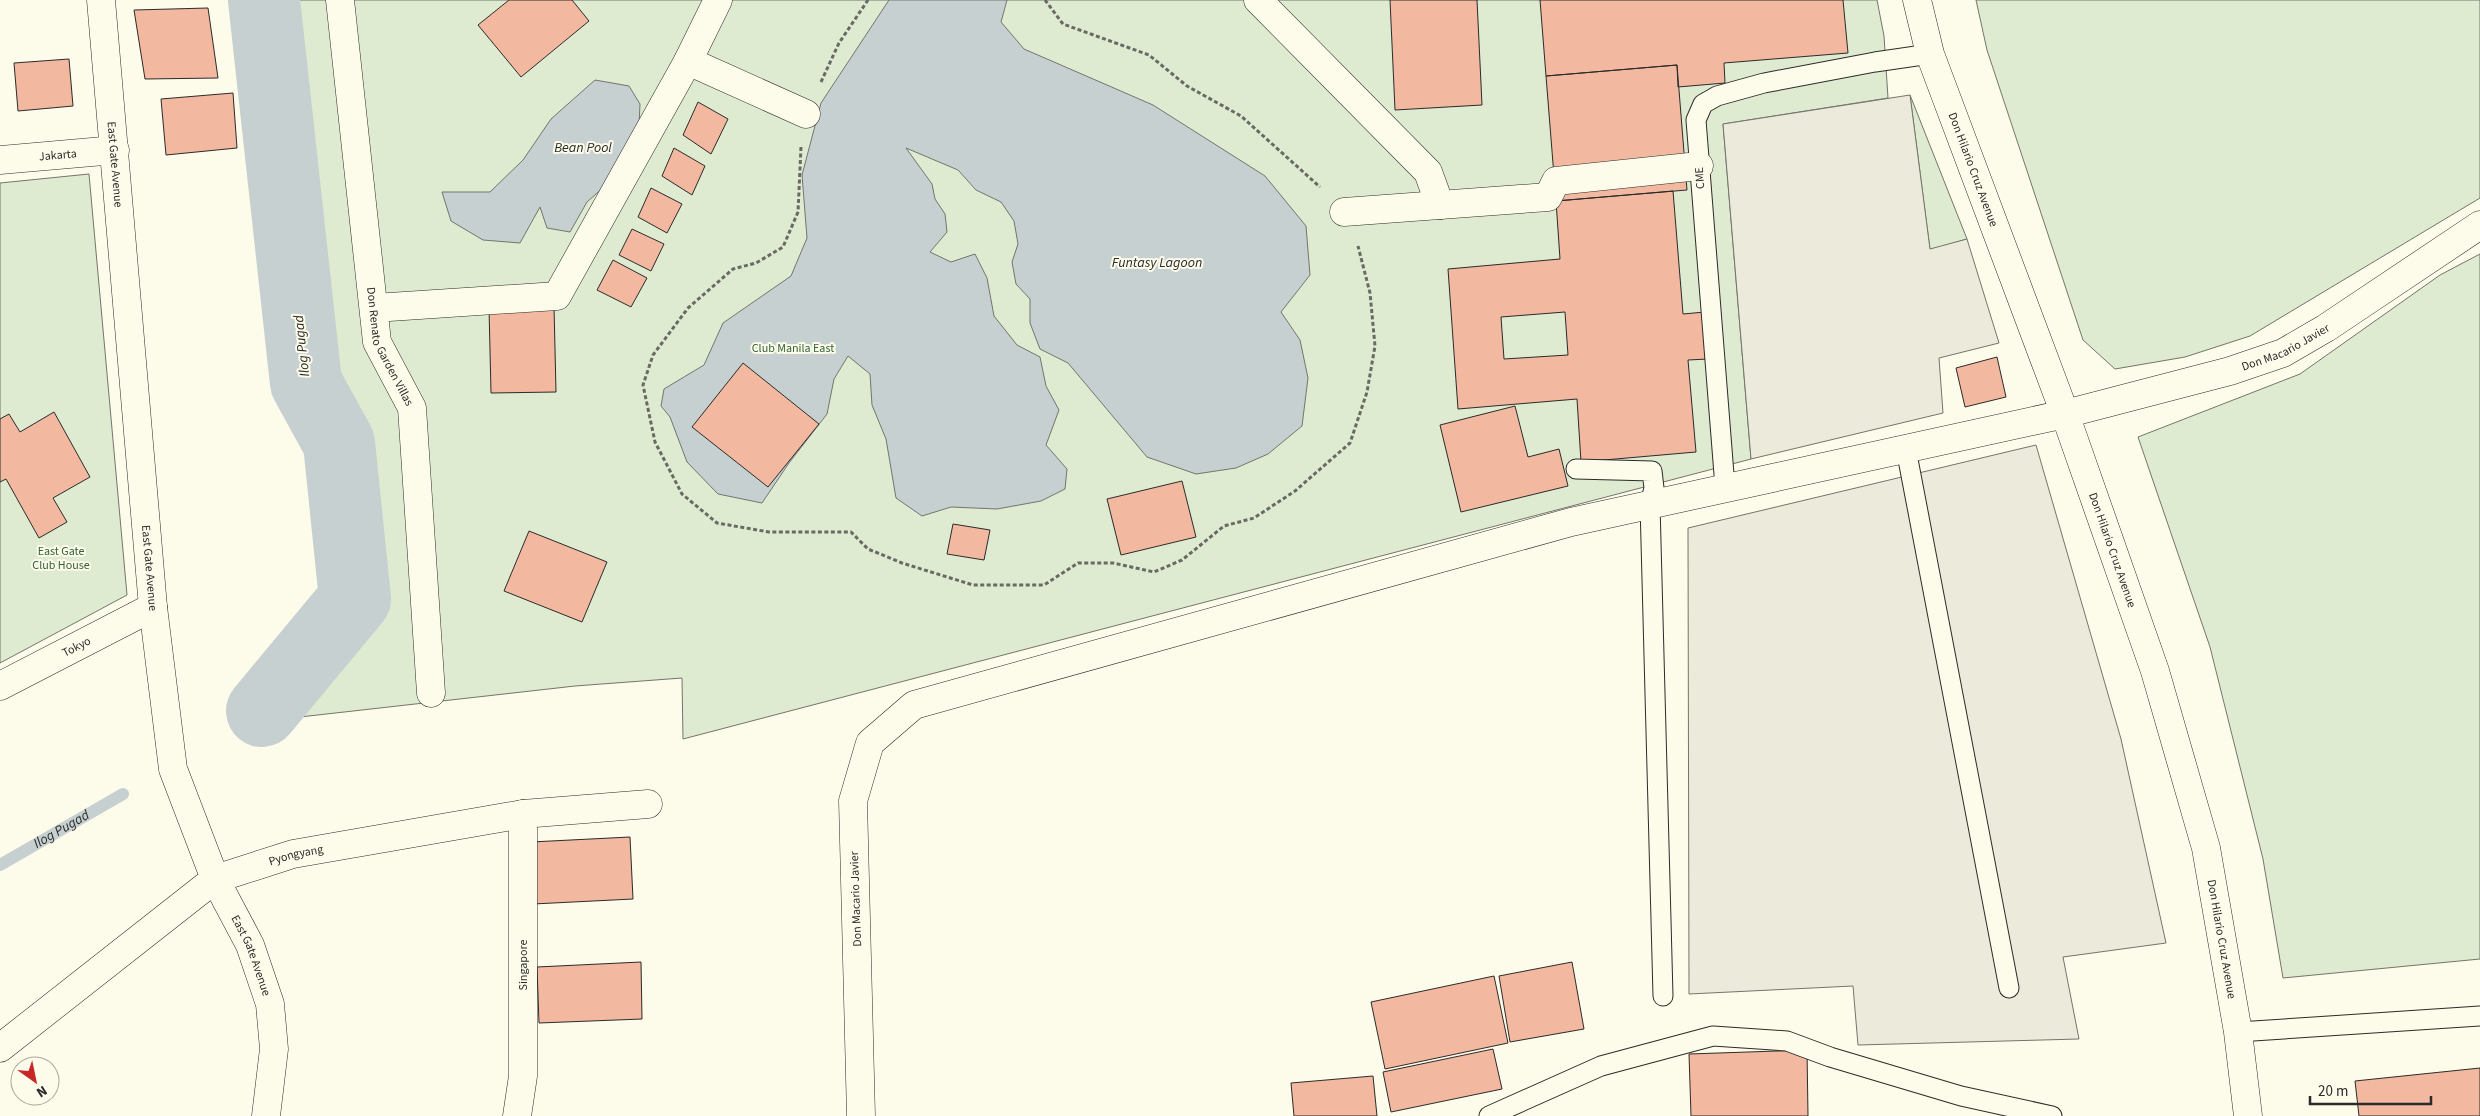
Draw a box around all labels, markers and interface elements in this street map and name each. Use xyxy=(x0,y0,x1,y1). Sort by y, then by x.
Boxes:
street label: Don Hilario Cruz Avenue xyxy=(1944,110,2003,229)
street label: East Gate Avenue xyxy=(103,121,127,208)
water label: Bean Pool xyxy=(554,138,612,158)
street label: Jakarta xyxy=(38,145,77,165)
street label: CME xyxy=(1691,166,1709,190)
water label: Funtasy Lagoon xyxy=(1112,253,1202,273)
street label: Don Renato Garden Villas xyxy=(363,286,418,409)
water label: Ilog Pugad xyxy=(289,314,315,378)
street label: Don Macario Javier xyxy=(2239,319,2334,375)
park label: Club Manila East xyxy=(752,340,834,357)
street label: Don Hilario Cruz Avenue xyxy=(2085,490,2141,610)
street label: East Gate Avenue xyxy=(138,524,162,612)
park label: East Gate Club House xyxy=(32,543,90,574)
street label: Tokyo xyxy=(59,632,94,661)
water label: Ilog Pugad xyxy=(30,805,94,854)
street label: Pyongyang xyxy=(266,840,325,870)
street label: Don Macario Javier xyxy=(846,850,866,947)
street label: Don Hilario Cruz Avenue xyxy=(2203,878,2241,1000)
street label: East Gate Avenue xyxy=(227,912,275,998)
street label: Singapore xyxy=(515,939,532,991)
north arrow xyxy=(10,1056,60,1106)
scale bar xyxy=(2310,1074,2431,1106)
text: N xyxy=(32,1080,51,1102)
text: 20 m xyxy=(2318,1081,2348,1102)

